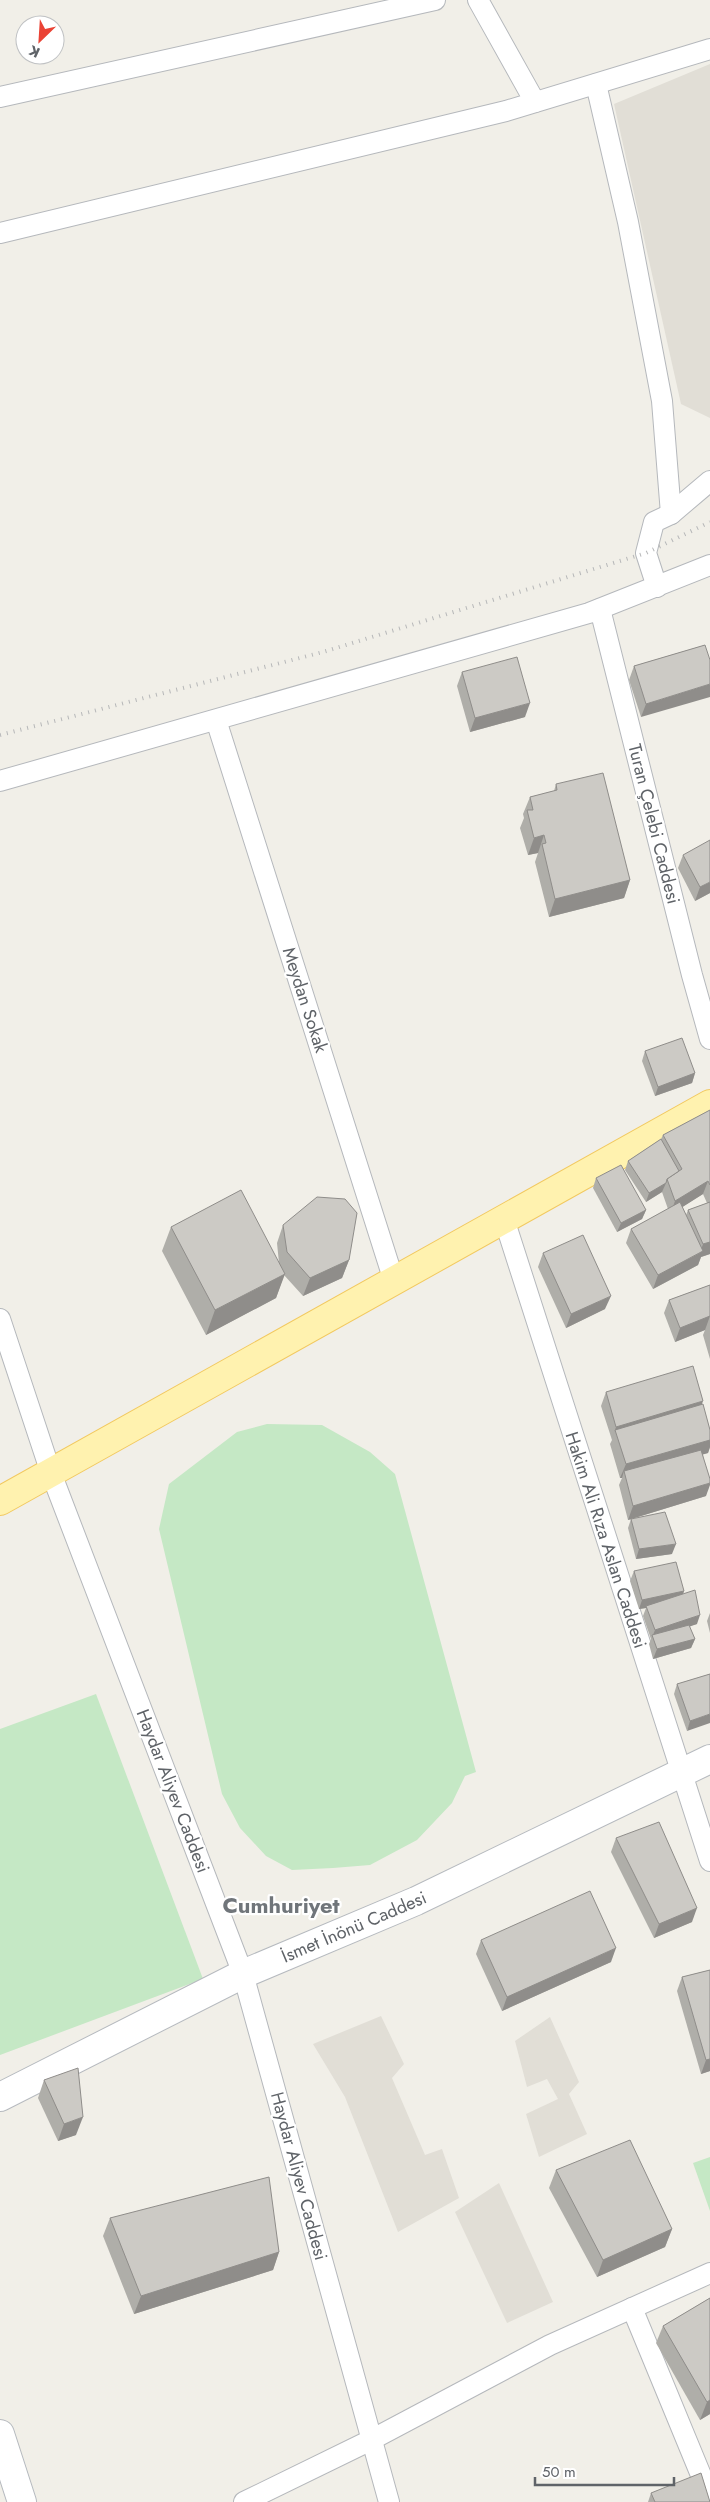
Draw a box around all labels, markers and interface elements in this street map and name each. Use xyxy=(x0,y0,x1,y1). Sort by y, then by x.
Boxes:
north arrow xyxy=(15,15,65,65)
text: K xyxy=(26,41,43,63)
street label: Turan Çelebi Caddesi xyxy=(622,741,686,907)
street label: Meydan Sokak xyxy=(276,944,334,1056)
street label: Hakim Ali Rıza Aslan Caddesi xyxy=(559,1428,653,1652)
street label: Haydar Aliyev Caddesi xyxy=(130,1705,216,1877)
street label: İsmet İnönü Caddesi xyxy=(277,1885,431,1969)
district label: Cumhuriyet xyxy=(222,1889,340,1921)
street label: Haydar Aliyev Caddesi xyxy=(264,2089,334,2263)
scale bar xyxy=(535,2454,674,2486)
text: 50 m xyxy=(542,2461,576,2483)

